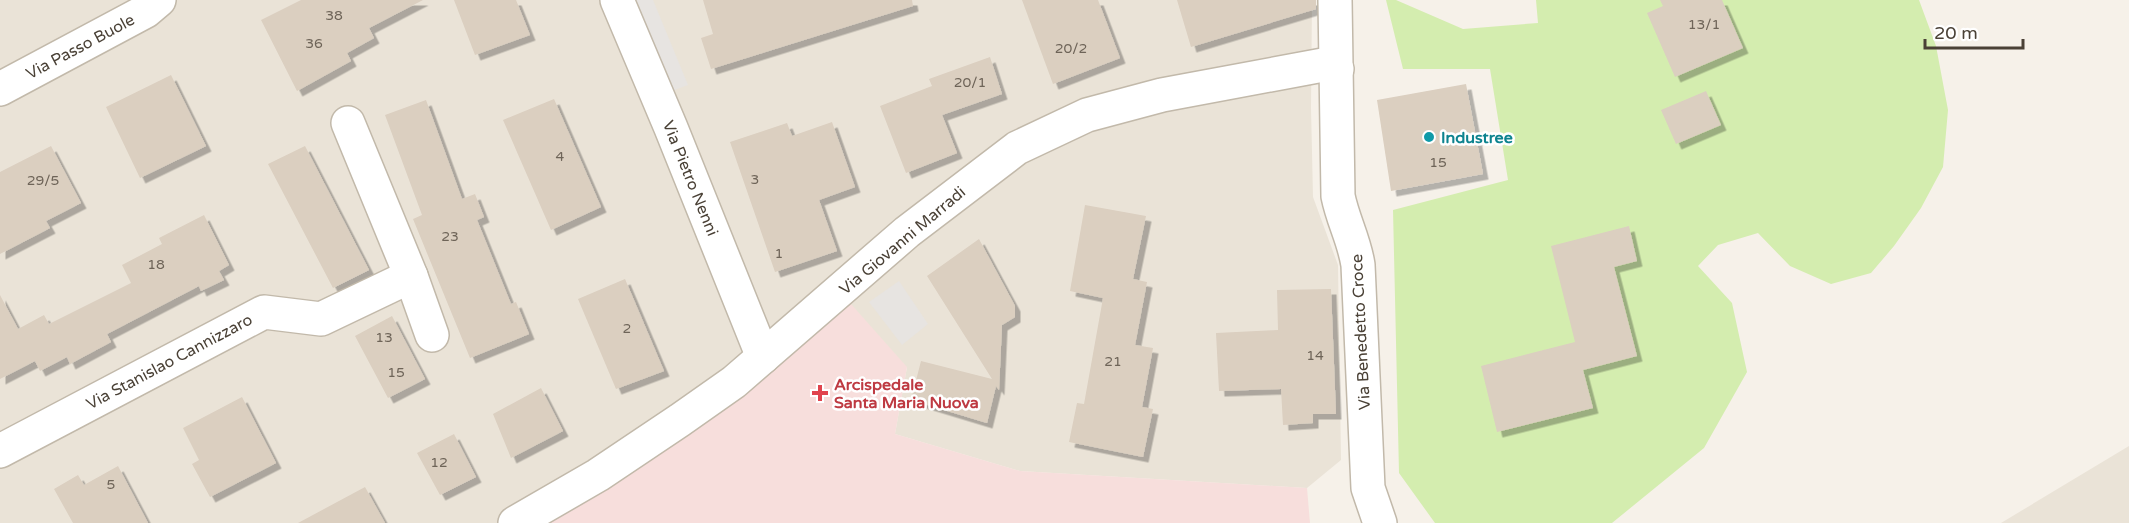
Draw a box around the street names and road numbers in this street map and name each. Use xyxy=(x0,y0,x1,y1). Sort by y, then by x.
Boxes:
street label: Via Passo Buole xyxy=(23,10,138,84)
street label: Via Pietro Nenni xyxy=(658,118,722,239)
street label: Via Giovanni Marradi xyxy=(835,182,970,299)
street label: Via Benedetto Croce xyxy=(1347,253,1375,410)
street label: Via Stanislao Cannizzaro xyxy=(83,310,256,414)

